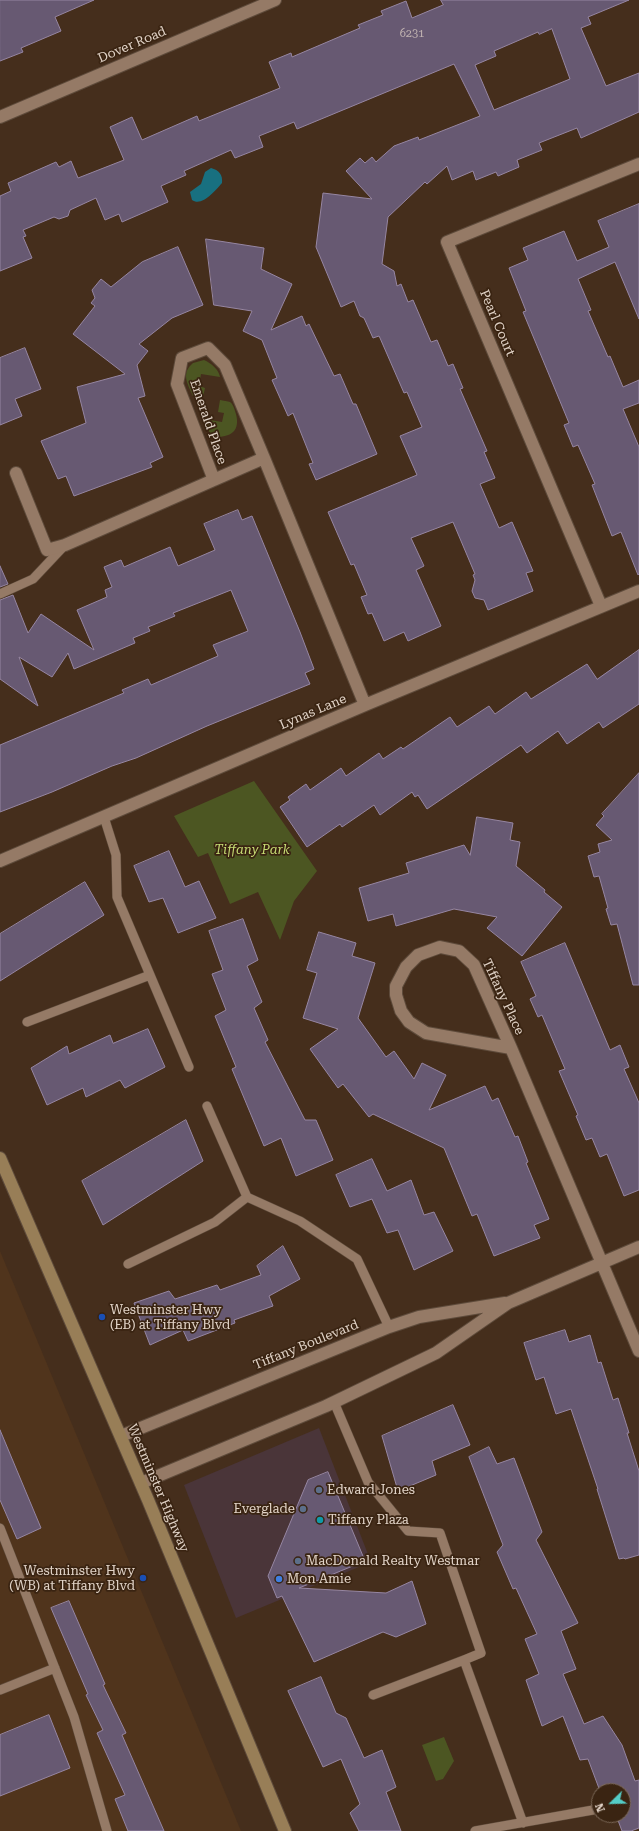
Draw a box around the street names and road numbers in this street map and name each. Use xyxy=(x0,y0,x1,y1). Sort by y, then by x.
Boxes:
street label: Dover Road xyxy=(95,24,169,66)
street label: Pearl Court xyxy=(476,287,518,359)
street label: Emerald Place xyxy=(186,377,230,467)
street label: Lynas Lane xyxy=(277,691,349,733)
street label: Tiffany Place xyxy=(479,957,527,1037)
street label: Tiffany Boulevard xyxy=(251,1317,361,1373)
street label: Westminster Highway xyxy=(124,1422,192,1554)

